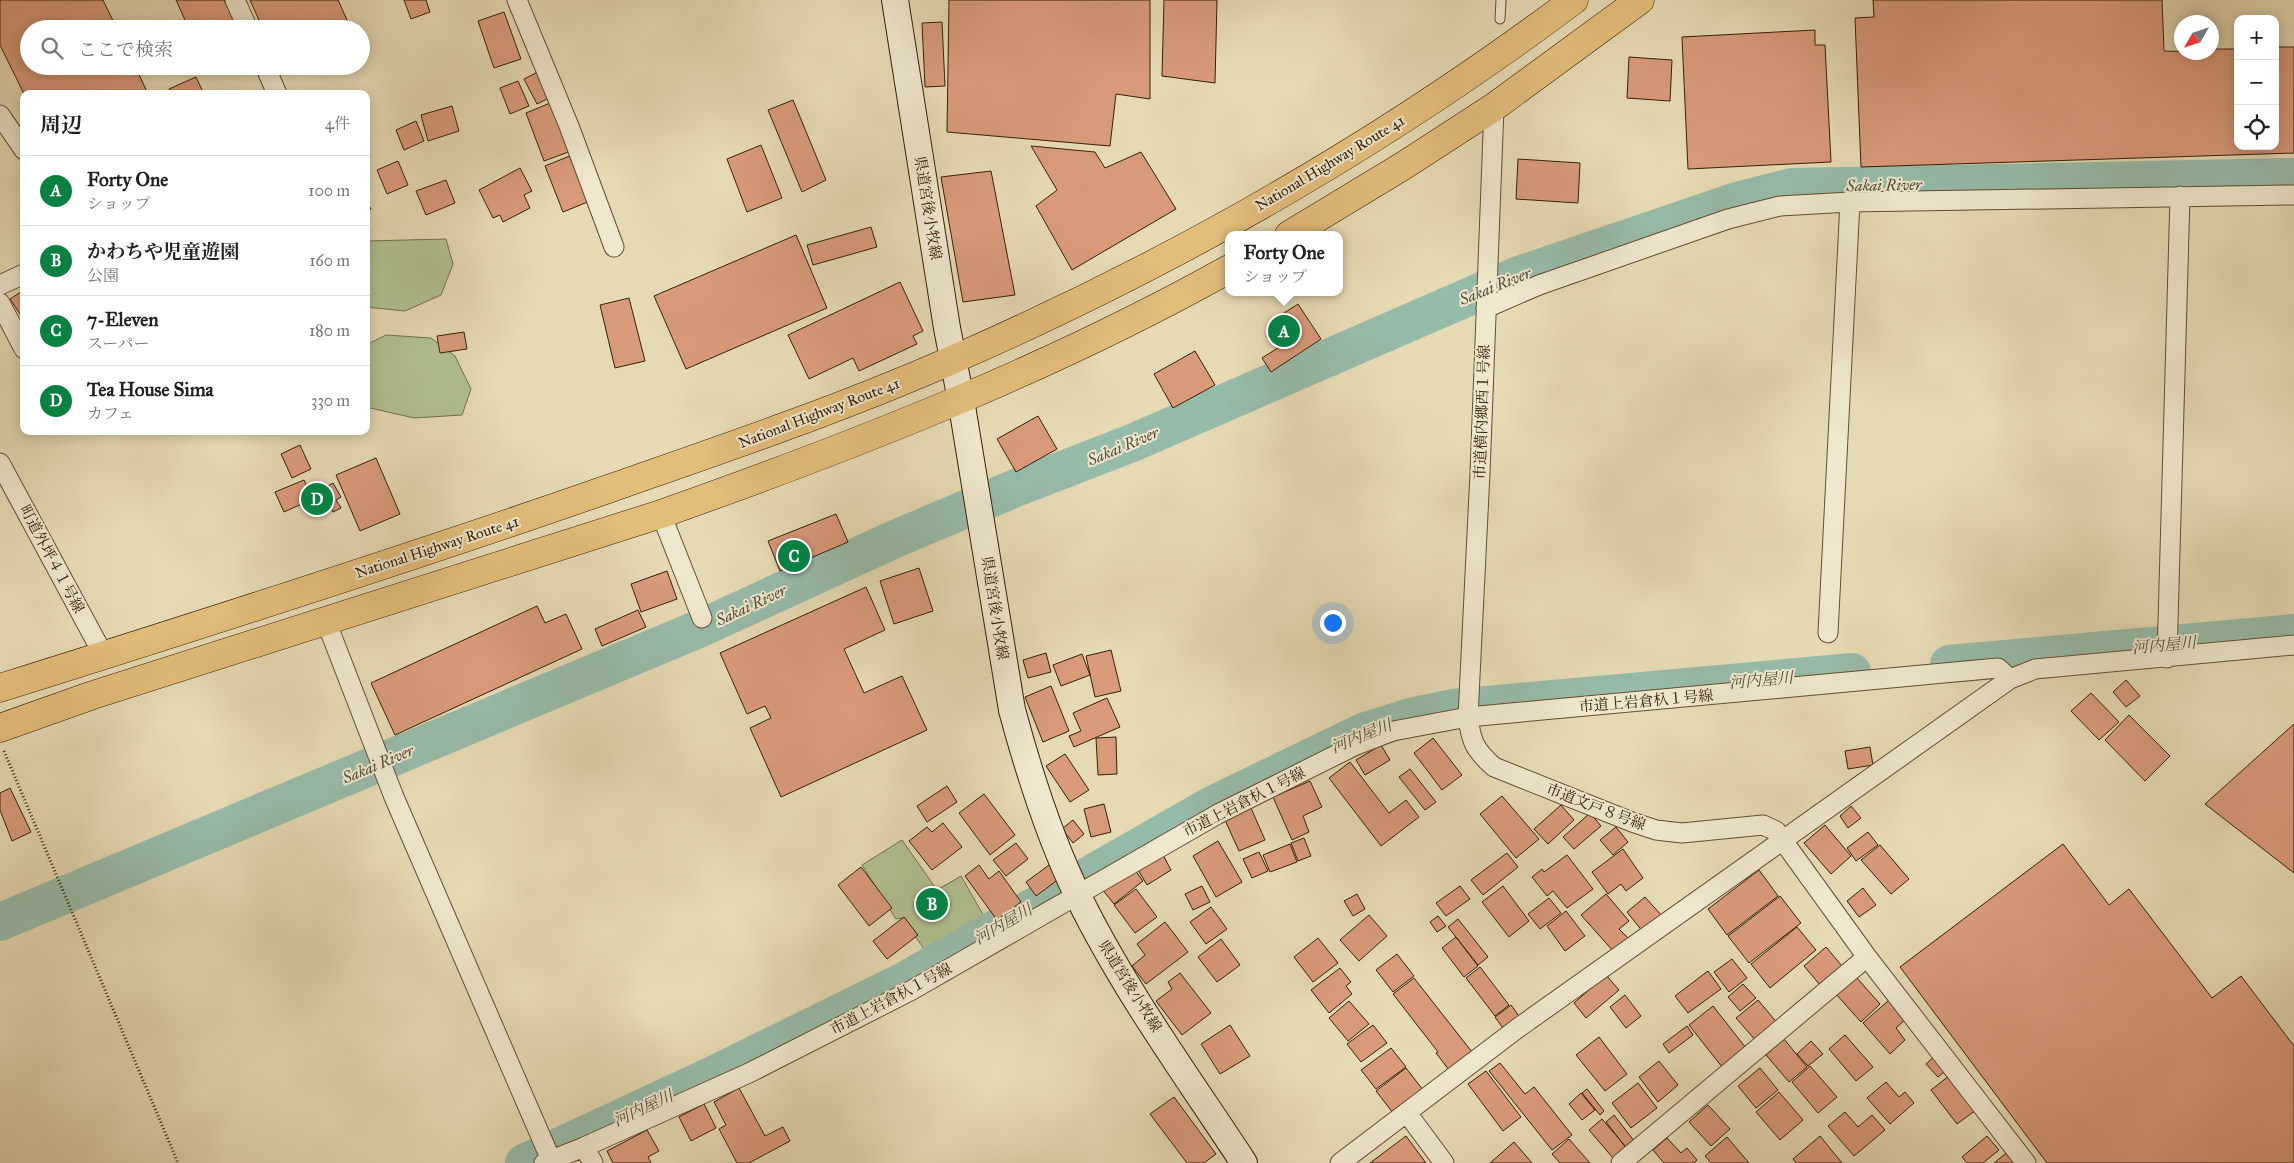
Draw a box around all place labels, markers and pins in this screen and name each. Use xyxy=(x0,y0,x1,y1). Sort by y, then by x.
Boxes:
pin: A xyxy=(1268,312,1300,350)
pin: D xyxy=(301,480,333,518)
pin: C xyxy=(778,537,810,575)
pin: B xyxy=(916,885,948,923)

